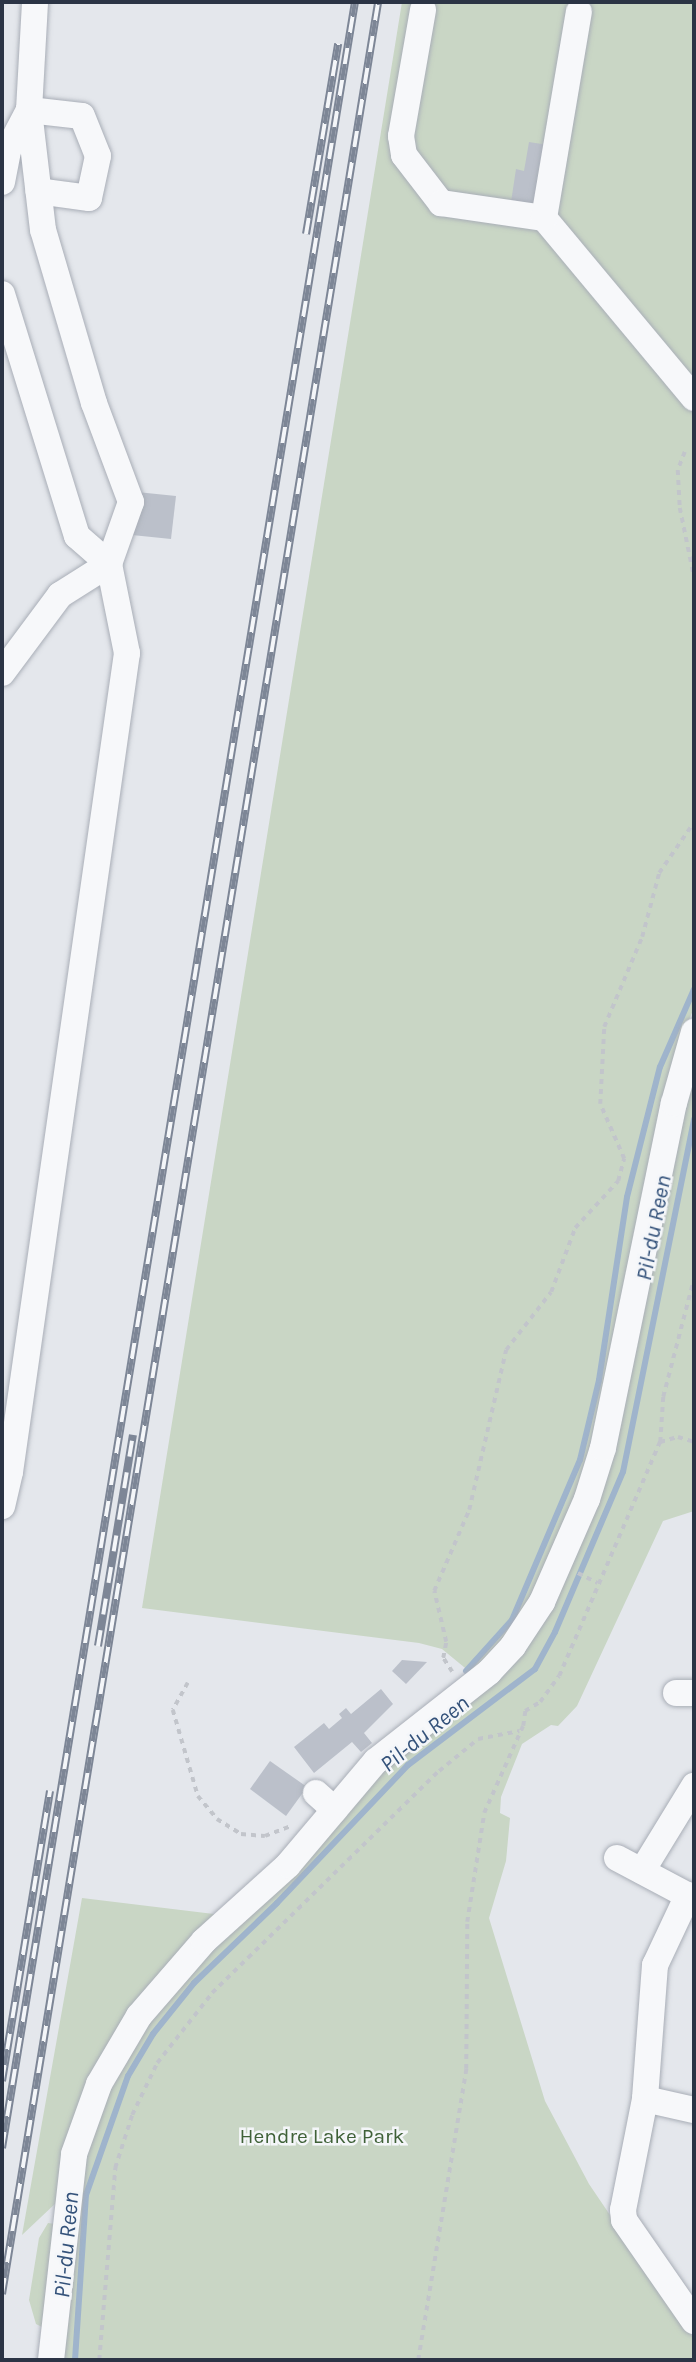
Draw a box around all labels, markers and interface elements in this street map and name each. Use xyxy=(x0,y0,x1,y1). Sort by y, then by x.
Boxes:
water label: Pil-du Reen xyxy=(630,1173,678,1283)
water label: Pil-du Reen xyxy=(375,1690,475,1778)
park label: Hendre Lake Park xyxy=(240,2123,404,2149)
water label: Pil-du Reen xyxy=(49,2191,85,2299)

